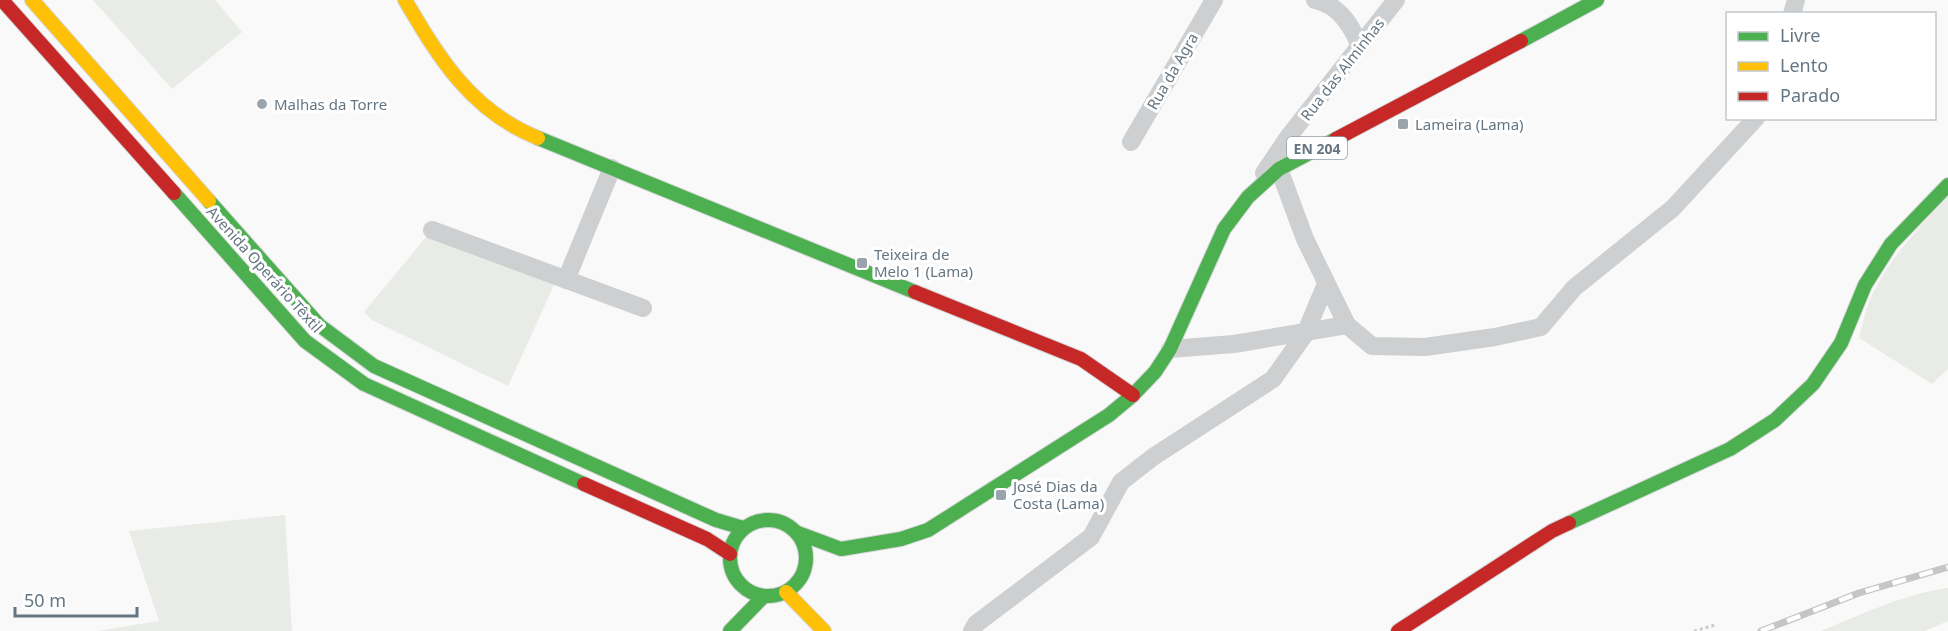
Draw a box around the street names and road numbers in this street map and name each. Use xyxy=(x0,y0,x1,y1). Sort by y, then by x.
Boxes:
street label: Rua das Alminhas xyxy=(1296,14,1388,124)
street label: Rua da Agra xyxy=(1142,29,1202,113)
road number: EN 204 xyxy=(1287,137,1347,159)
street label: Avenida Operário Têxtil xyxy=(203,202,327,336)

